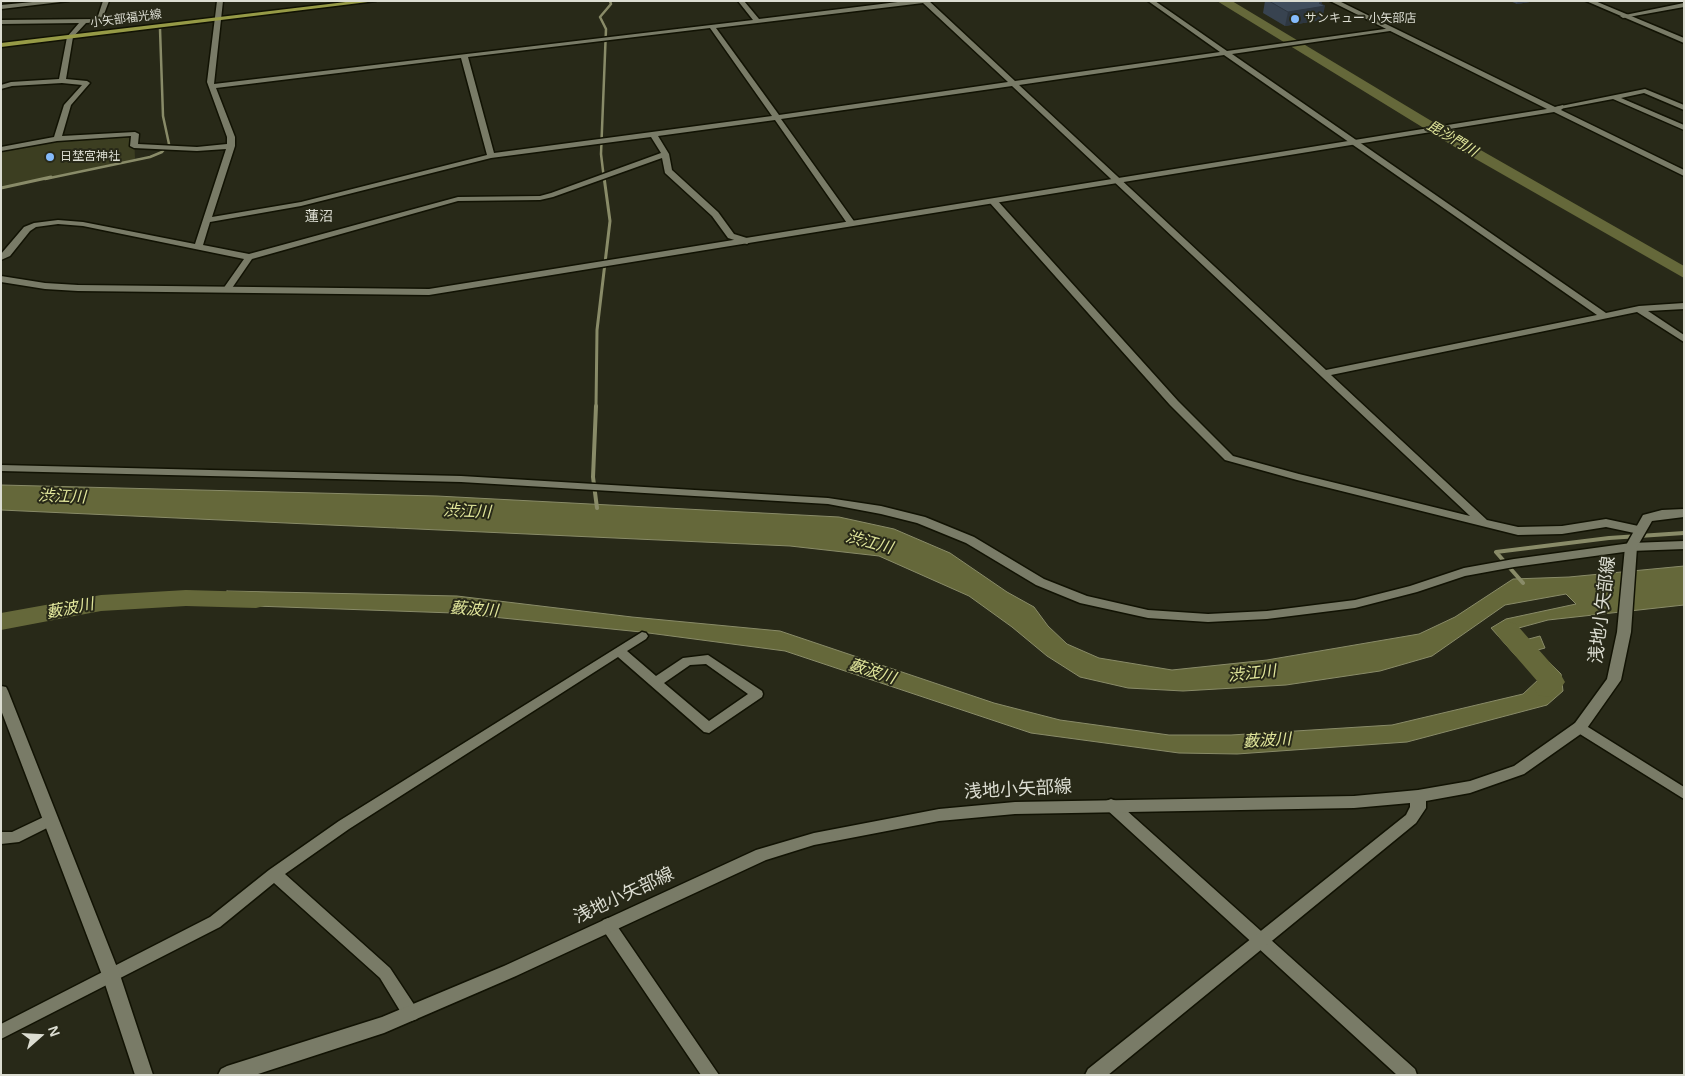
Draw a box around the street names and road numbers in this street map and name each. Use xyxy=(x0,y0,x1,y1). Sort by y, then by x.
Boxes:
street label: 小矢部福光線 xyxy=(89,7,163,31)
street label: 浅地小矢部線 xyxy=(1586,555,1620,665)
street label: 浅地小矢部線 xyxy=(964,776,1072,804)
street label: 浅地小矢部線 xyxy=(570,863,678,929)

